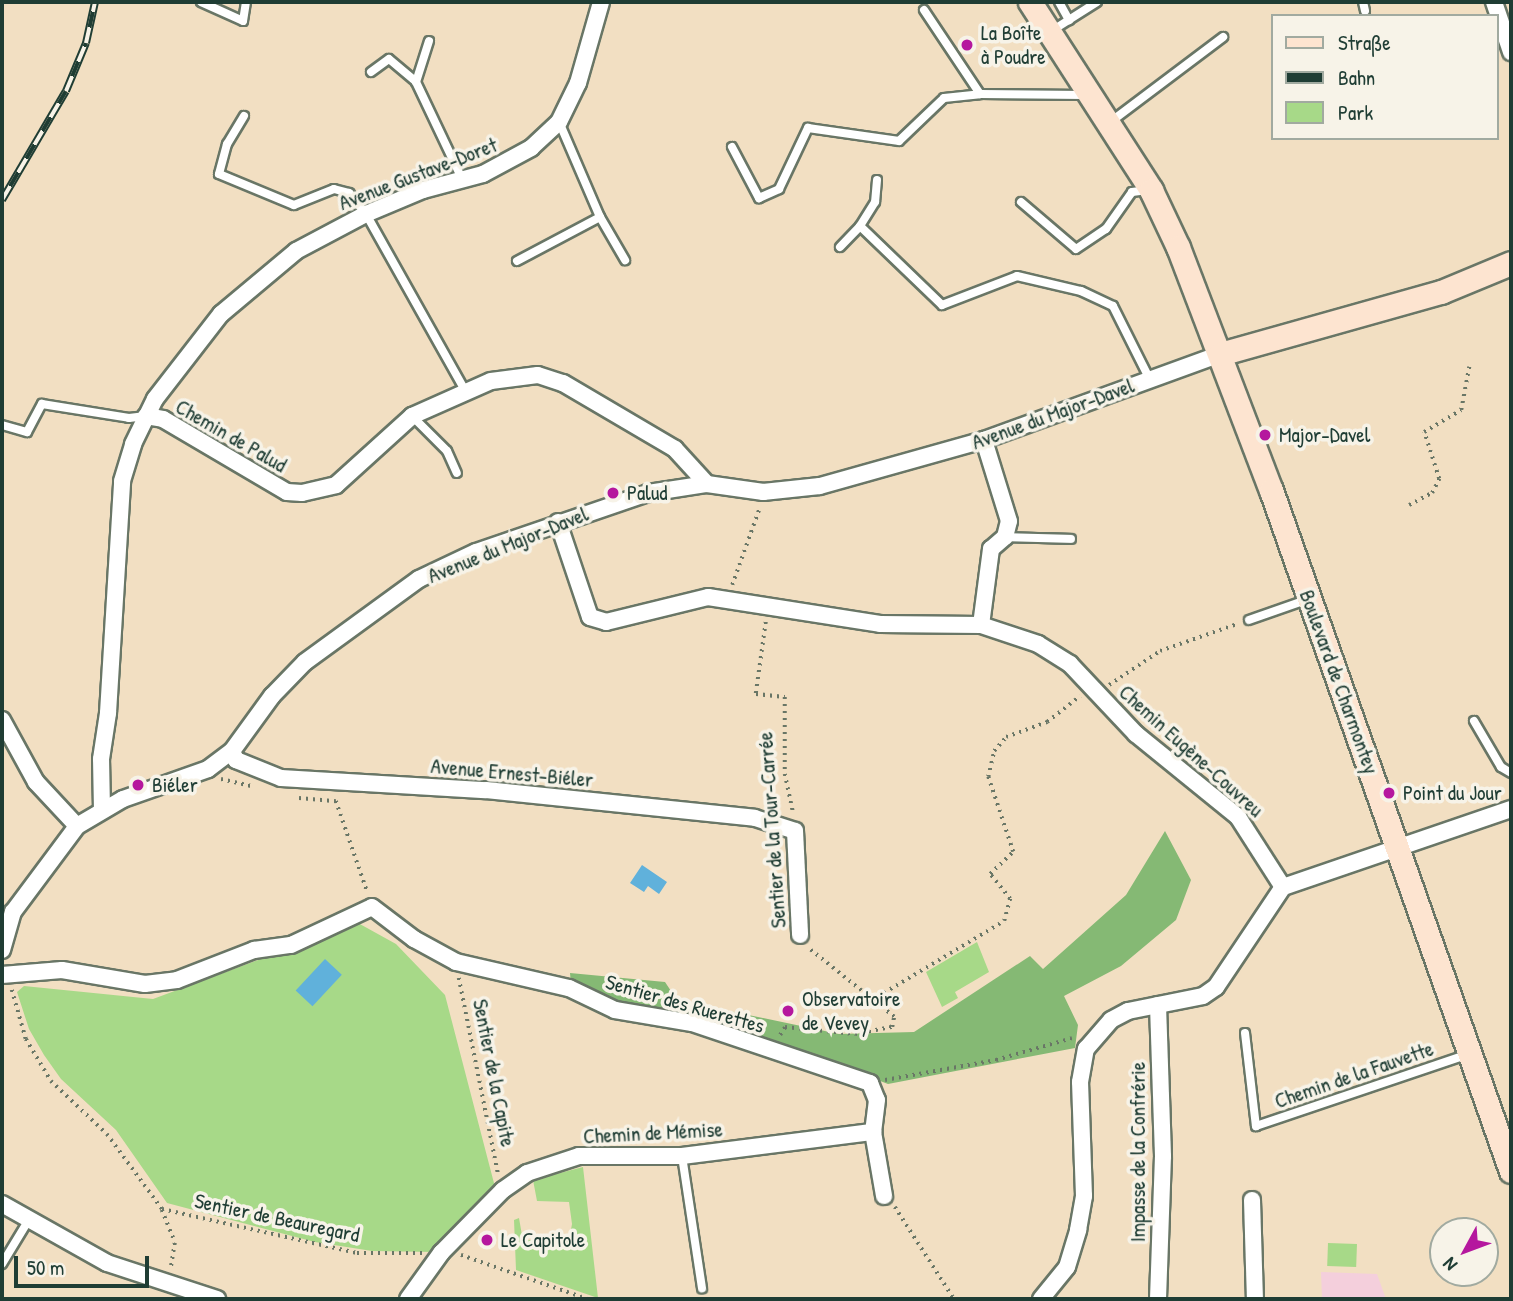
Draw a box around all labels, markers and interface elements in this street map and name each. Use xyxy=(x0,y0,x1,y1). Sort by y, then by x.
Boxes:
legend xyxy=(1272,14,1499,140)
place label: La Boîte à Poudre xyxy=(981,20,1046,70)
text: Straße xyxy=(1338,28,1391,57)
marker: La Boîte à Poudre xyxy=(959,37,975,53)
text: Bahn xyxy=(1338,63,1375,92)
text: Park xyxy=(1338,98,1373,127)
street label: Avenue Gustave-Doret xyxy=(335,132,501,216)
street label: Avenue du Major-Davel xyxy=(968,373,1138,455)
street label: Chemin de Palud xyxy=(171,394,291,478)
place label: Major-Davel xyxy=(1279,422,1370,448)
marker: Major-Davel xyxy=(1257,427,1273,443)
place label: Palud xyxy=(627,480,668,506)
marker: Palud xyxy=(605,485,621,501)
street label: Avenue du Major-Davel xyxy=(424,501,592,589)
street label: Boulevard de Charmontey xyxy=(1294,587,1384,777)
street label: Chemin Eugène-Couvreu xyxy=(1114,680,1268,822)
street label: Sentier de la Tour-Carrée xyxy=(753,731,791,929)
street label: Avenue Ernest-Biéler xyxy=(430,753,594,793)
place label: Biéler xyxy=(152,772,198,798)
marker: Biéler xyxy=(130,777,146,793)
place label: Point du Jour xyxy=(1403,780,1502,806)
marker: Point du Jour xyxy=(1381,785,1397,801)
street label: Sentier des Ruerettes xyxy=(603,969,767,1039)
place label: Observatoire de Vevey xyxy=(802,986,900,1036)
street label: Sentier de la Capite xyxy=(467,997,521,1149)
marker: Observatoire de Vevey xyxy=(780,1003,796,1019)
street label: Chemin de la Fauvette xyxy=(1271,1036,1437,1114)
street label: Impasse de la Confrérie xyxy=(1125,1062,1151,1242)
street label: Chemin de Mémise xyxy=(583,1117,723,1149)
street label: Sentier de Beauregard xyxy=(192,1188,362,1248)
north arrow xyxy=(1429,1217,1499,1287)
place label: Le Capitole xyxy=(501,1227,585,1253)
marker: Le Capitole xyxy=(479,1232,495,1248)
scale bar xyxy=(18,1242,152,1286)
text: N xyxy=(1437,1252,1463,1277)
text: 50 m xyxy=(27,1253,64,1282)

